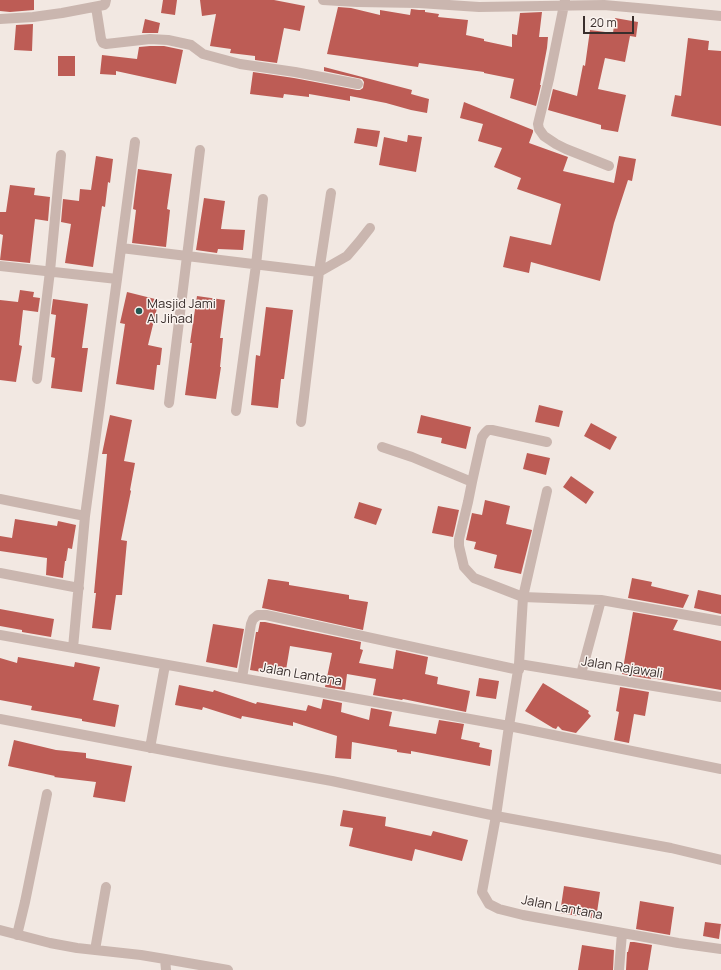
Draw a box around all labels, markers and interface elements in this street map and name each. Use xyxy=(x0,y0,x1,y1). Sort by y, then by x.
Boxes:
scale bar xyxy=(585,8,636,34)
text: 20 m xyxy=(590,14,617,31)
place label: Masjid Jami Al Jihad xyxy=(147,296,216,327)
marker: Masjid Jami Al Jihad xyxy=(134,306,144,316)
street label: Jalan Rajawali xyxy=(580,654,664,682)
street label: Jalan Lantana xyxy=(259,660,343,690)
street label: Jalan Lantana xyxy=(520,892,604,924)

